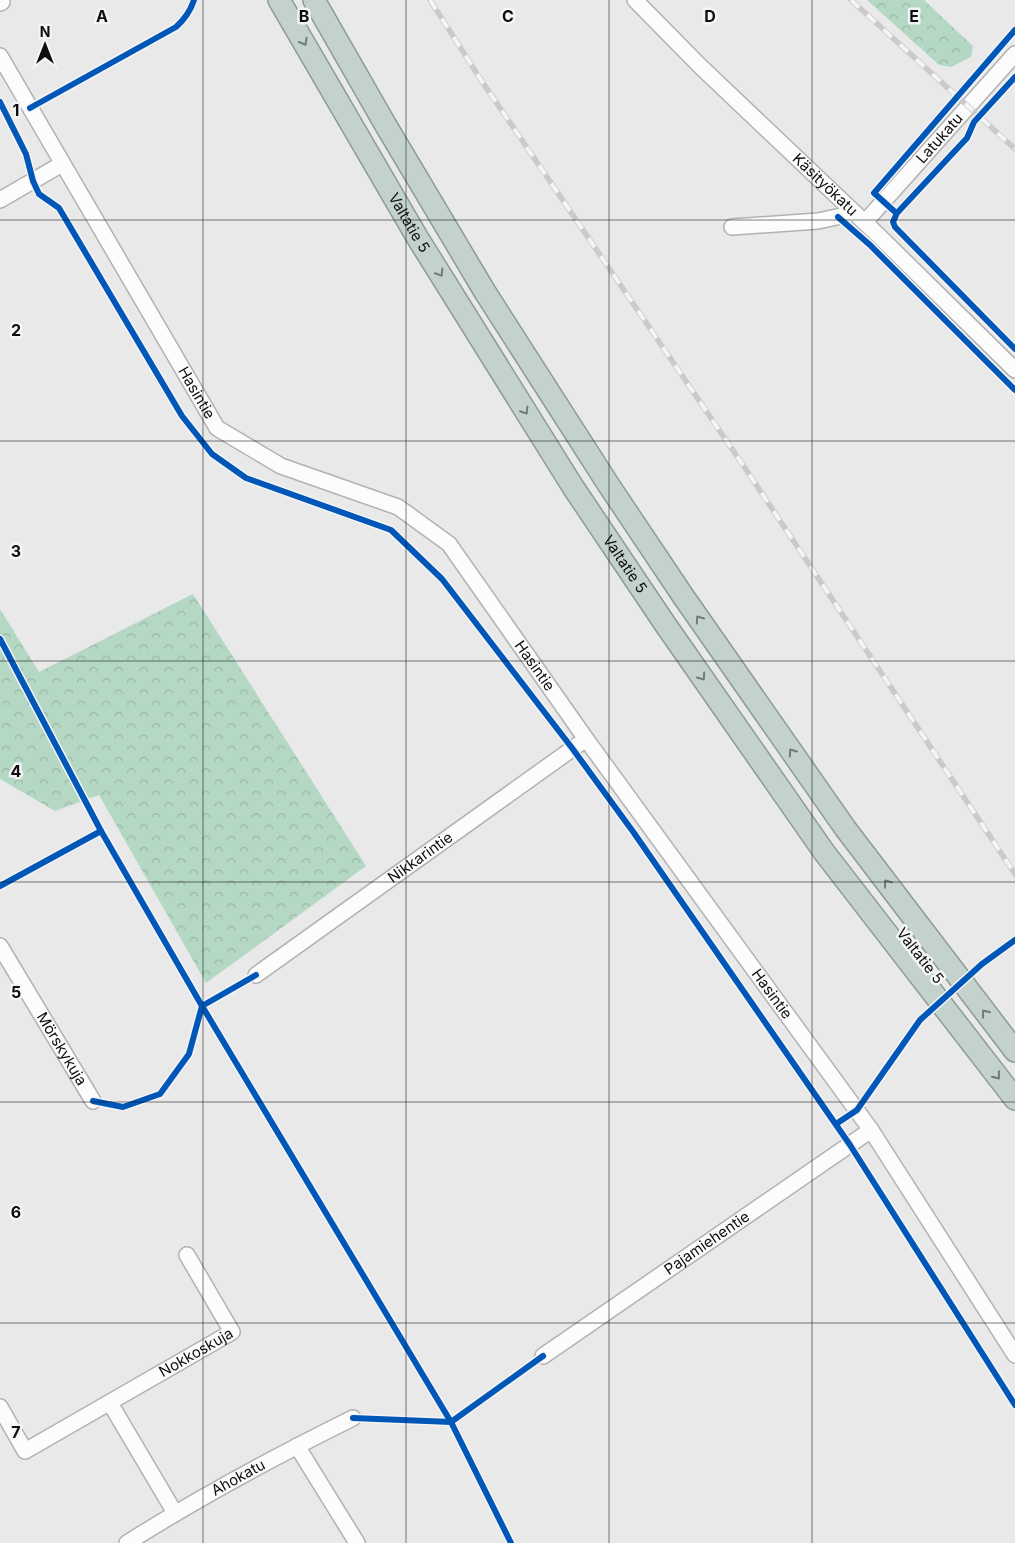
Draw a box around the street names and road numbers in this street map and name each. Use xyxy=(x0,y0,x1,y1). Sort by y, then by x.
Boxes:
street label: Latukatu xyxy=(912,109,967,167)
street label: Käsityökatu xyxy=(789,149,862,220)
street label: Valtatie 5 xyxy=(384,189,434,256)
street label: Hasintie xyxy=(174,363,220,422)
street label: Valtatie 5 xyxy=(599,531,652,597)
street label: Hasintie xyxy=(511,637,559,694)
street label: Nikkarintie xyxy=(384,827,456,887)
street label: Valtatie 5 xyxy=(893,924,948,988)
street label: Hasintie xyxy=(748,965,797,1023)
street label: Mörskykuja xyxy=(33,1009,91,1089)
street label: Pajamiehentie xyxy=(660,1207,753,1279)
street label: Nokkoskuja xyxy=(155,1323,236,1381)
street label: Ahokatu xyxy=(208,1455,268,1500)

